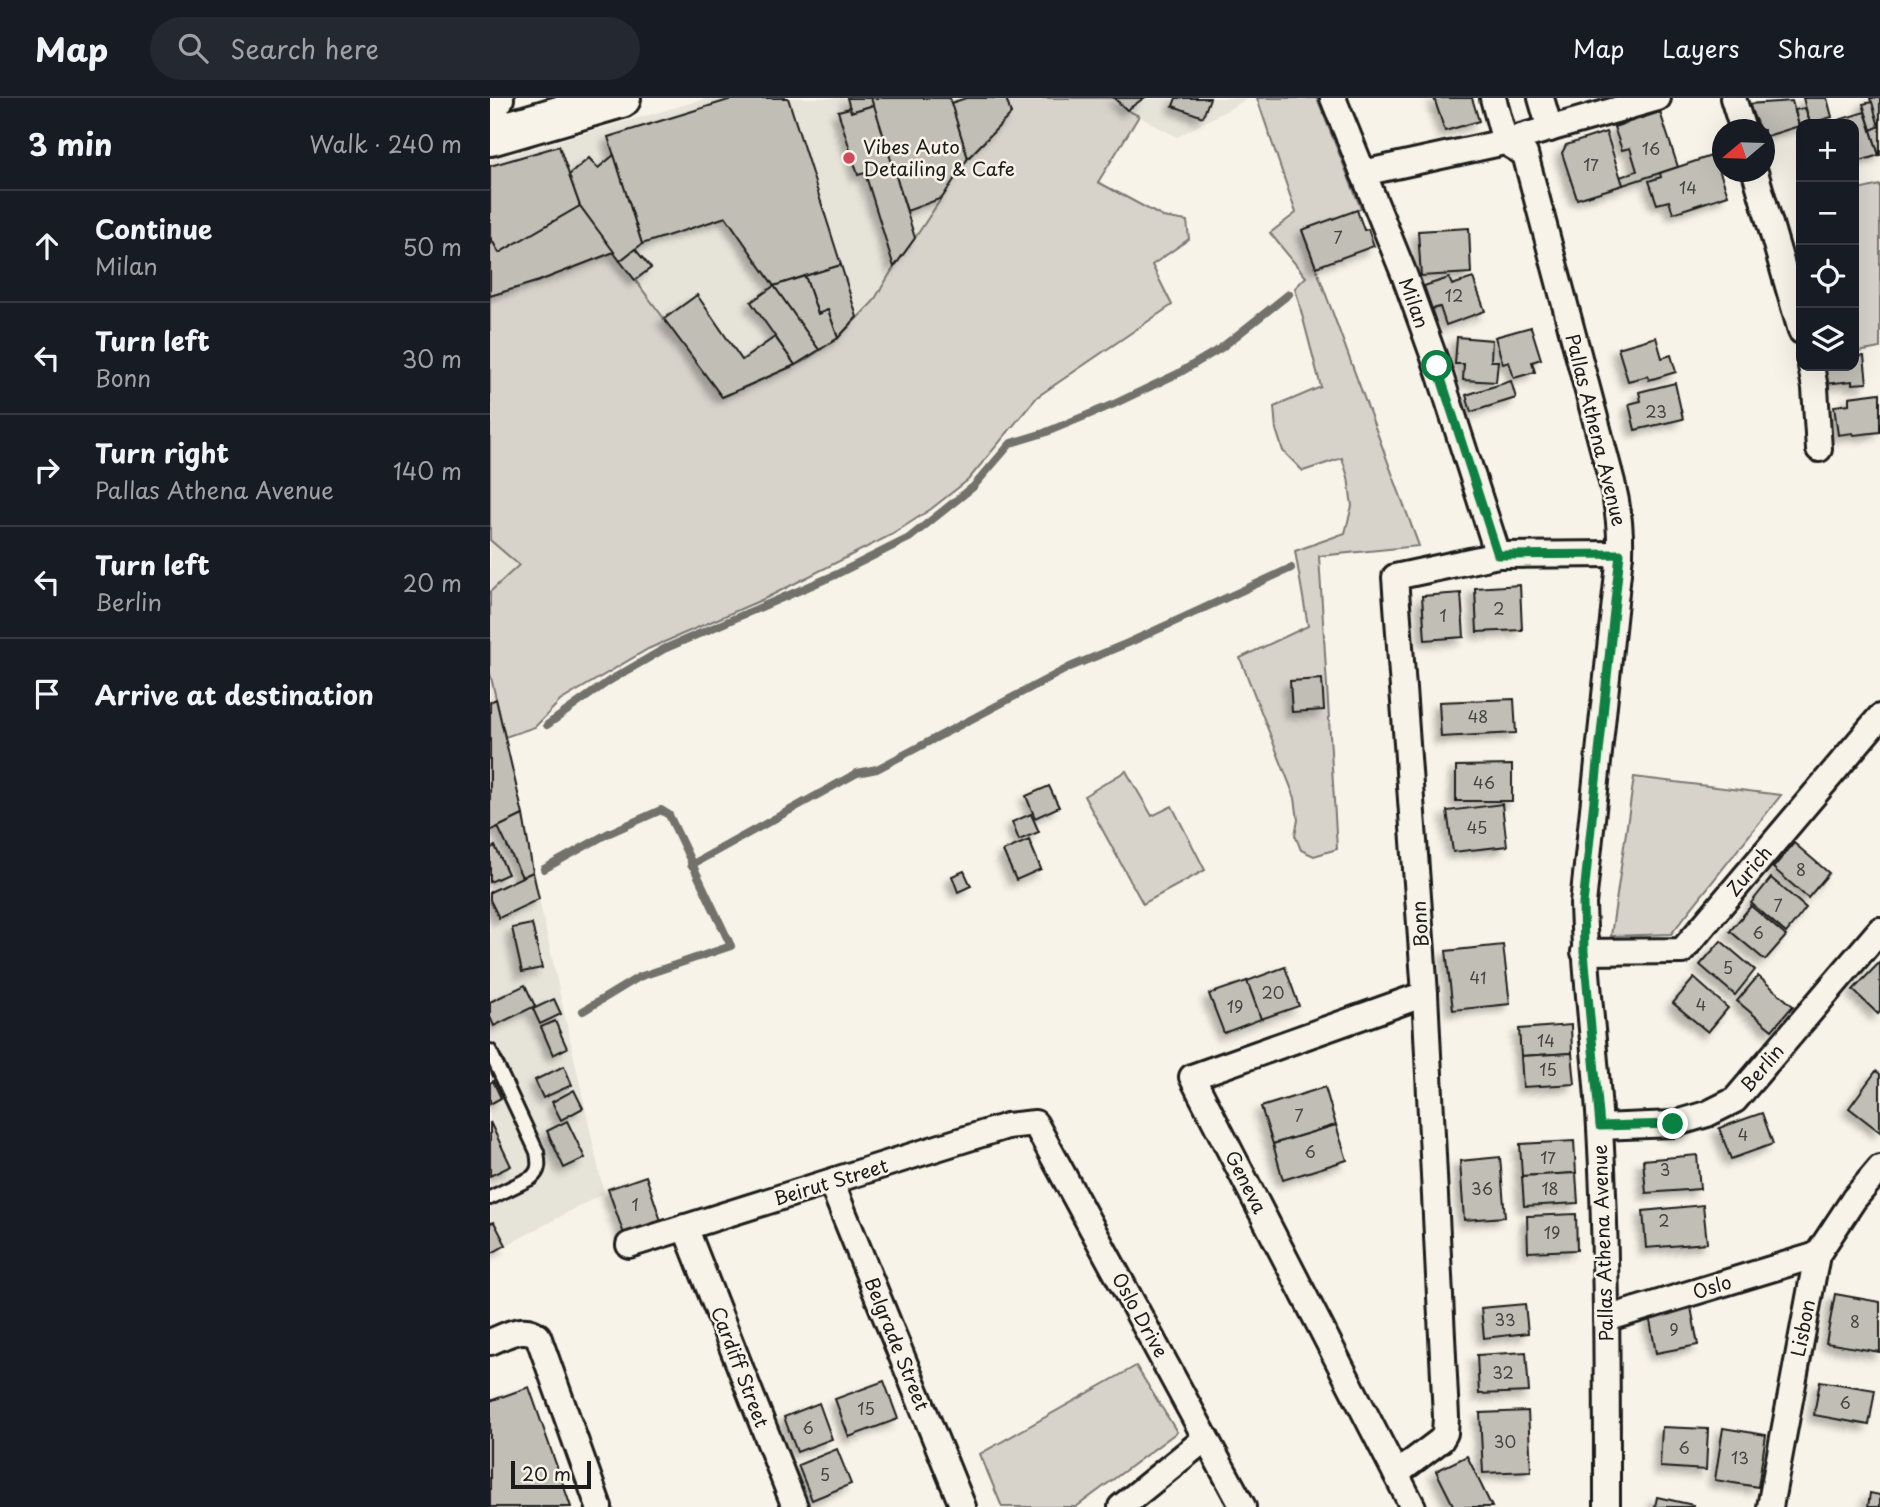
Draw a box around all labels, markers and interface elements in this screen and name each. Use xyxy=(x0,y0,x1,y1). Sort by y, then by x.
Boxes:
search box xyxy=(150,17,640,80)
text: Map xyxy=(35,23,108,73)
icon: search xyxy=(174,29,212,67)
text: Search here xyxy=(230,29,379,68)
text: Map xyxy=(1573,30,1624,66)
text: Layers xyxy=(1662,30,1739,66)
text: Share xyxy=(1777,30,1845,66)
north arrow xyxy=(1712,119,1775,182)
map controls xyxy=(1796,119,1859,371)
button: + xyxy=(1796,119,1859,182)
text: 3 min xyxy=(28,121,113,166)
text: Walk · 240 m xyxy=(310,126,462,161)
place label: Vibes Auto Detailing & Cafe xyxy=(863,132,1015,182)
house number: 16 xyxy=(1642,136,1660,160)
marker: Vibes Auto Detailing & Cafe xyxy=(841,150,857,166)
house number: 17 xyxy=(1583,152,1599,176)
house number: 14 xyxy=(1679,175,1697,199)
button: − xyxy=(1796,182,1859,245)
text: Continue xyxy=(95,209,212,248)
house number: 7 xyxy=(1333,225,1343,249)
icon: ahead xyxy=(28,227,66,265)
text: 50 m xyxy=(402,229,462,264)
button: locate xyxy=(1796,245,1859,308)
text: Milan xyxy=(95,248,158,283)
street label: Milan xyxy=(1393,274,1437,332)
house number: 12 xyxy=(1445,283,1463,307)
button: layers xyxy=(1796,308,1859,371)
text: Turn left xyxy=(95,321,210,360)
street label: Pallas Athena Avenue xyxy=(1560,331,1634,529)
icon: left xyxy=(28,339,66,377)
text: 30 m xyxy=(401,341,462,376)
route start xyxy=(1421,350,1452,381)
text: Bonn xyxy=(95,360,151,395)
house number: 23 xyxy=(1645,399,1667,423)
text: Turn right xyxy=(95,433,229,472)
icon: right xyxy=(28,451,66,489)
text: 140 m xyxy=(393,453,462,488)
text: Pallas Athena Avenue xyxy=(95,472,334,507)
text: Turn left xyxy=(95,545,210,584)
icon: left xyxy=(28,563,66,601)
text: 20 m xyxy=(403,565,462,600)
text: Berlin xyxy=(95,584,162,619)
house number: 2 xyxy=(1493,596,1505,620)
house number: 1 xyxy=(1439,603,1447,627)
icon: arrive xyxy=(28,675,66,713)
text: Arrive at destination xyxy=(95,675,374,714)
house number: 48 xyxy=(1468,704,1488,728)
house number: 46 xyxy=(1473,770,1495,794)
house number: 45 xyxy=(1467,815,1487,839)
street label: Zurich xyxy=(1719,839,1778,902)
house number: 8 xyxy=(1796,857,1806,881)
house number: 7 xyxy=(1773,893,1783,917)
street label: Bonn xyxy=(1403,900,1435,948)
house number: 6 xyxy=(1752,920,1764,944)
house number: 5 xyxy=(1723,955,1733,979)
house number: 41 xyxy=(1470,965,1486,989)
house number: 20 xyxy=(1262,980,1284,1004)
house number: 4 xyxy=(1696,992,1706,1016)
house number: 19 xyxy=(1227,994,1243,1018)
house number: 14 xyxy=(1537,1028,1555,1052)
street label: Berlin xyxy=(1733,1037,1790,1098)
house number: 15 xyxy=(1539,1057,1557,1081)
house number: 7 xyxy=(1294,1103,1304,1127)
route end xyxy=(1657,1108,1688,1139)
house number: 4 xyxy=(1738,1122,1748,1146)
house number: 6 xyxy=(1304,1139,1316,1163)
street label: Pallas Athena Avenue xyxy=(1585,1144,1619,1342)
street label: Geneva xyxy=(1219,1145,1275,1218)
house number: 17 xyxy=(1540,1145,1556,1169)
street label: Beirut Street xyxy=(770,1150,891,1212)
house number: 3 xyxy=(1660,1157,1670,1181)
house number: 36 xyxy=(1471,1176,1493,1200)
house number: 18 xyxy=(1541,1176,1559,1200)
house number: 1 xyxy=(631,1192,639,1216)
house number: 2 xyxy=(1658,1208,1670,1232)
house number: 19 xyxy=(1544,1220,1560,1244)
street label: Oslo Drive xyxy=(1106,1267,1176,1362)
street label: Oslo xyxy=(1689,1267,1735,1305)
street label: Belgrade Street xyxy=(858,1273,938,1415)
street label: Lisbon xyxy=(1783,1297,1821,1359)
street label: Cardiff Street xyxy=(705,1302,777,1431)
house number: 33 xyxy=(1494,1307,1516,1331)
house number: 8 xyxy=(1850,1309,1860,1333)
house number: 9 xyxy=(1669,1317,1679,1341)
house number: 32 xyxy=(1492,1360,1514,1384)
house number: 6 xyxy=(1839,1390,1851,1414)
house number: 15 xyxy=(857,1396,875,1420)
house number: 6 xyxy=(802,1415,814,1439)
house number: 30 xyxy=(1494,1429,1516,1453)
house number: 6 xyxy=(1678,1435,1690,1459)
house number: 13 xyxy=(1731,1445,1749,1469)
scale bar xyxy=(511,1458,592,1490)
text: 20 m xyxy=(522,1459,571,1487)
house number: 5 xyxy=(820,1462,830,1486)

